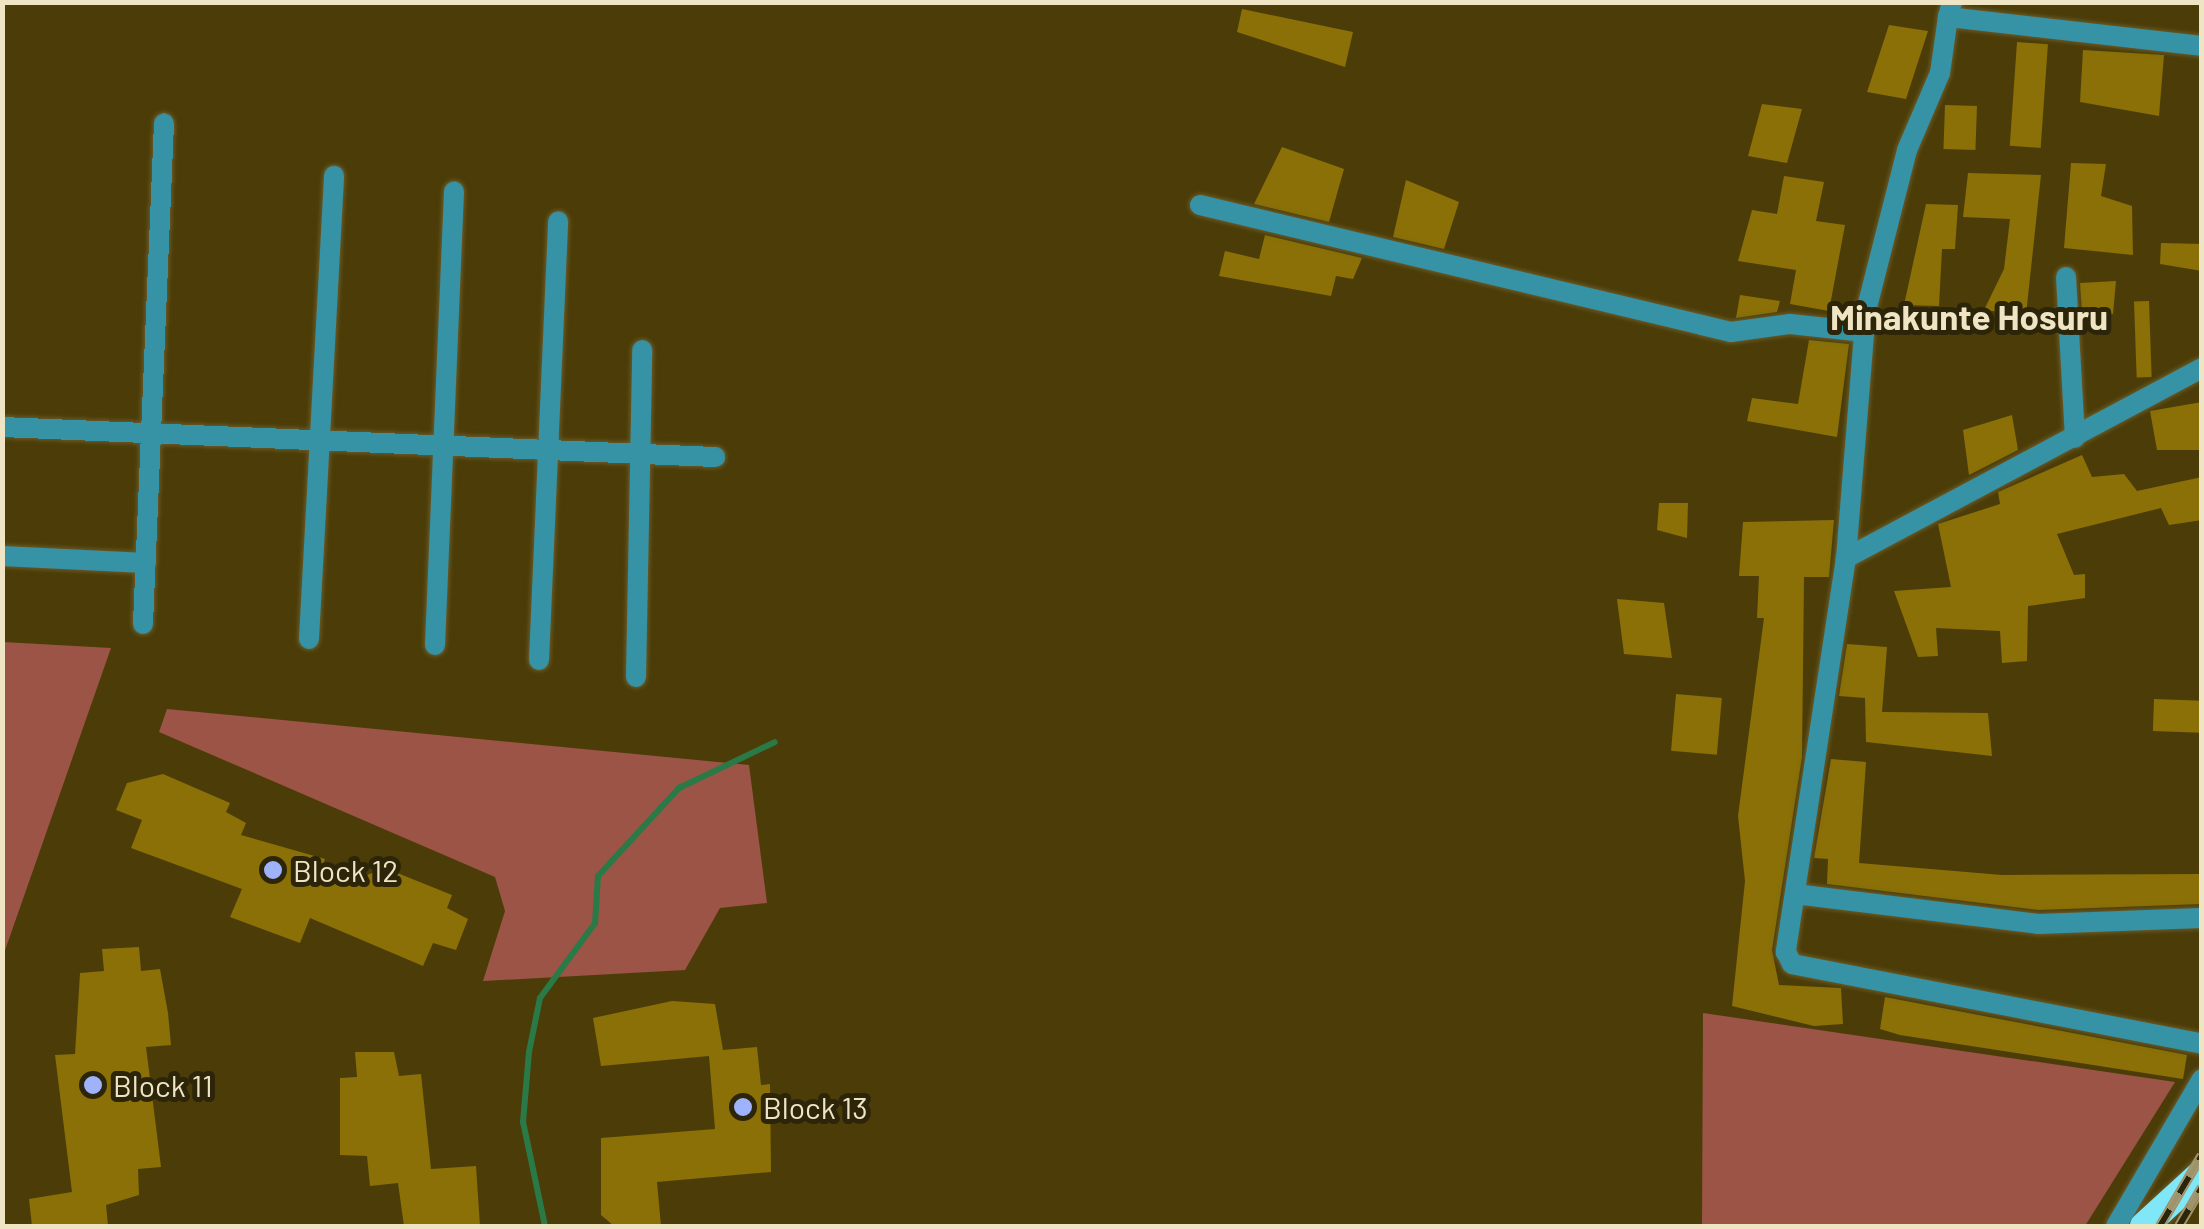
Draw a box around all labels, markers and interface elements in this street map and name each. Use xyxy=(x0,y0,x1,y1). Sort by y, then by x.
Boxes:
district label: Minakunte Hosuru xyxy=(1830,295,2108,337)
place label: Block 12 xyxy=(293,852,398,888)
marker: Block 12 xyxy=(262,859,284,881)
place label: Block 11 xyxy=(113,1067,213,1103)
marker: Block 11 xyxy=(82,1074,104,1096)
place label: Block 13 xyxy=(763,1089,868,1125)
marker: Block 13 xyxy=(732,1096,754,1118)

